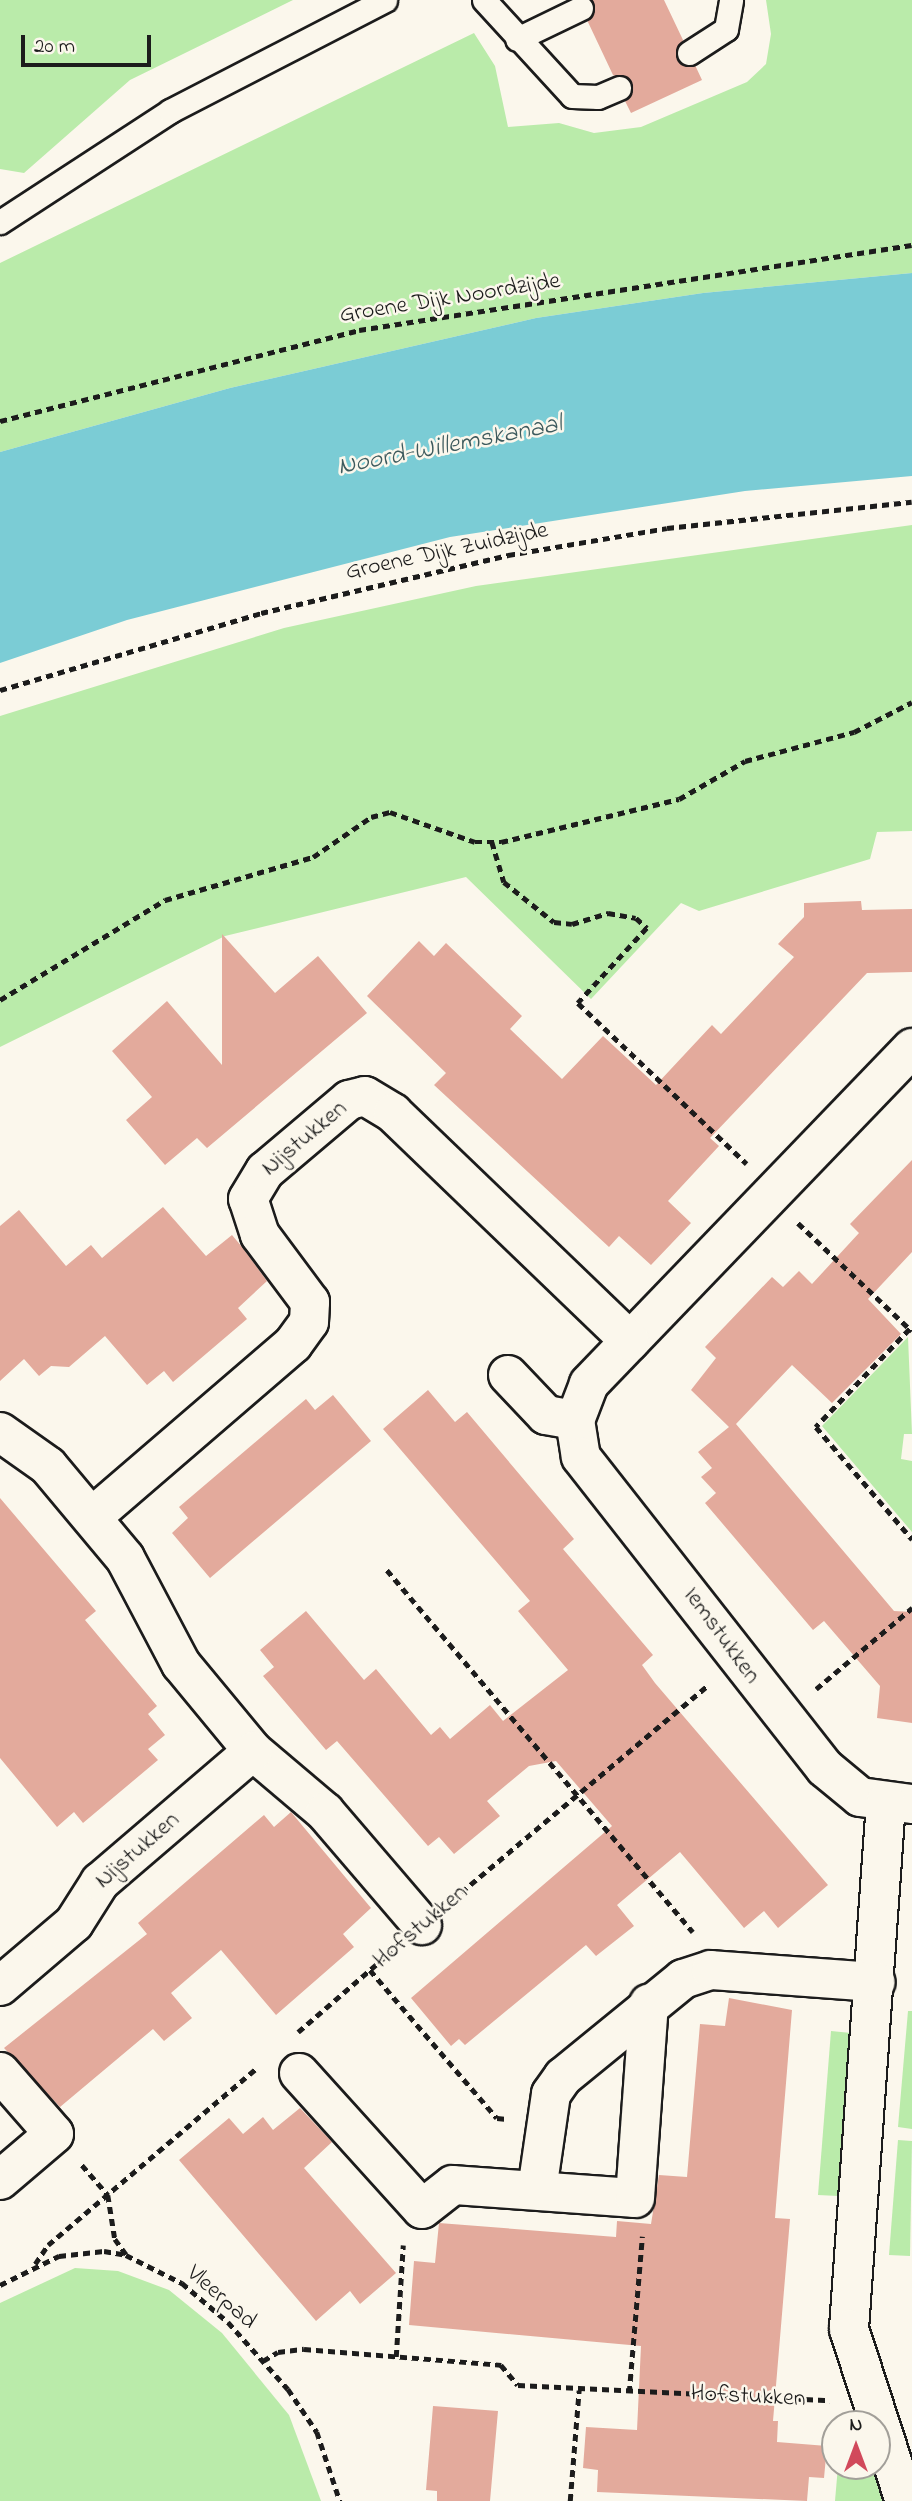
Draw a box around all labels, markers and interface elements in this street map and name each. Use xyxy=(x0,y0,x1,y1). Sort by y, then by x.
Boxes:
scale bar xyxy=(24,21,154,65)
text: 20 m xyxy=(34,32,75,62)
street label: Groene Dijk Noordzijde xyxy=(338,267,562,331)
water label: Noord-Willemskanaal xyxy=(335,410,565,484)
street label: Groene Dijk Zuidzijde xyxy=(343,516,551,588)
street label: Nijstukken xyxy=(256,1095,354,1183)
street label: Iemstukken xyxy=(676,1582,766,1690)
street label: Nijstukken xyxy=(90,1806,186,1896)
street label: Hofstukken xyxy=(368,1879,474,1975)
street label: Vleerpad xyxy=(180,2260,262,2336)
street label: Hofstukken xyxy=(690,2380,806,2414)
north arrow xyxy=(821,2410,891,2480)
text: N xyxy=(850,2412,862,2439)

